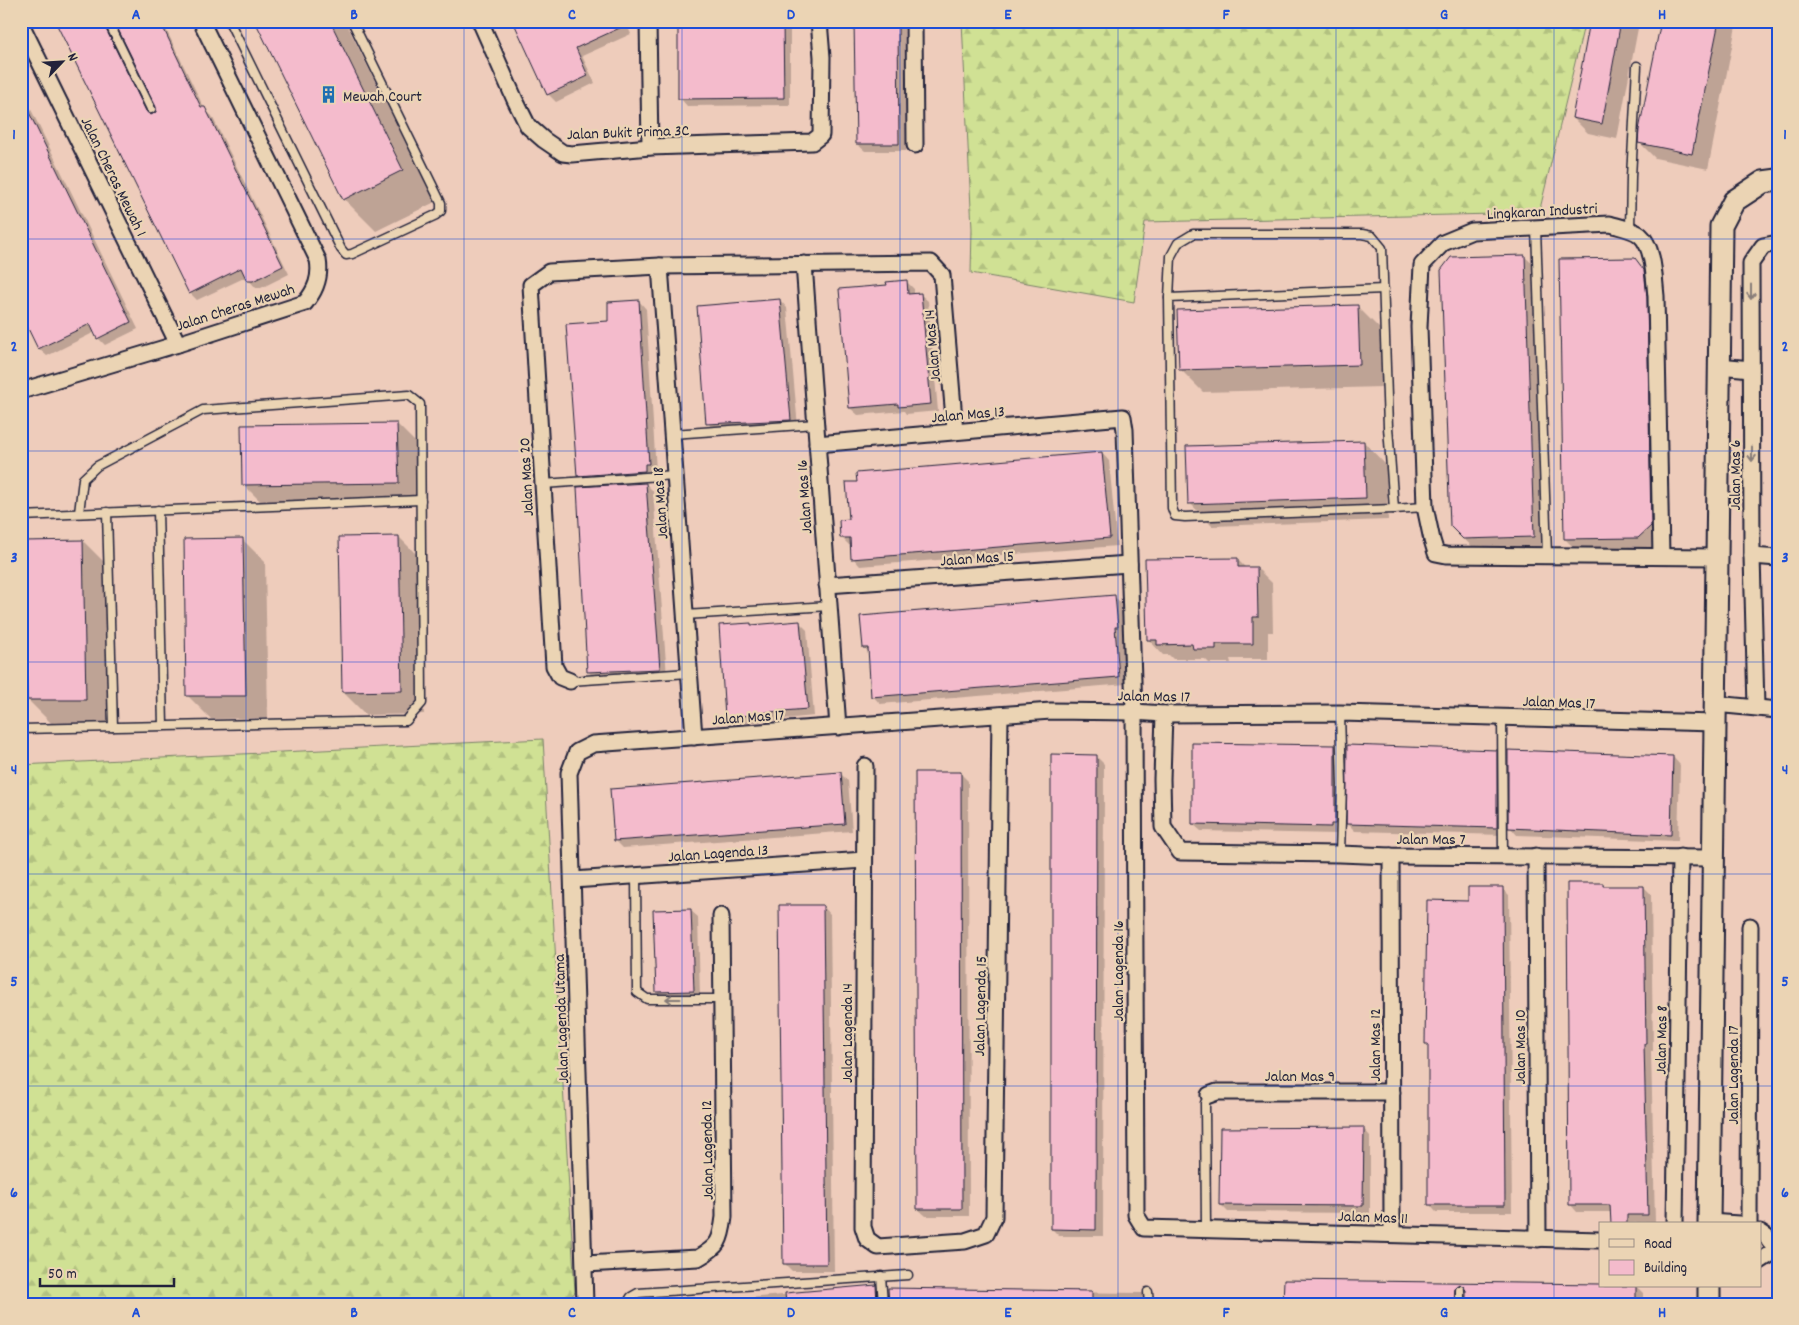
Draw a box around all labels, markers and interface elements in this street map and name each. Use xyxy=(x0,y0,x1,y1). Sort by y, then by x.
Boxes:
text: A xyxy=(132,4,141,27)
text: B xyxy=(350,4,358,27)
text: C xyxy=(568,4,576,27)
text: D xyxy=(787,4,796,27)
text: E xyxy=(1004,4,1012,27)
text: F xyxy=(1222,4,1230,27)
text: G xyxy=(1440,4,1448,27)
text: H xyxy=(1658,4,1666,27)
north arrow xyxy=(38,38,88,88)
text: N xyxy=(61,50,83,65)
building icon: Mewah Court xyxy=(319,85,339,105)
place label: Mewah Court xyxy=(343,86,422,109)
street label: Jalan Cheras Mewah 1 xyxy=(74,113,152,241)
street label: Jalan Bukit Prima 3C xyxy=(566,120,690,147)
text: 1 xyxy=(12,124,16,147)
text: 1 xyxy=(1783,124,1787,147)
street label: Lingkaran Industri xyxy=(1486,198,1598,227)
street label: Jalan Cheras Mewah xyxy=(174,278,298,338)
one-way arrow xyxy=(1746,283,1756,299)
street label: Jalan Mas 14 xyxy=(919,308,948,383)
text: 2 xyxy=(11,336,18,359)
text: 2 xyxy=(1782,336,1789,359)
street label: Jalan Mas 13 xyxy=(931,401,1006,430)
street label: Jalan Mas 20 xyxy=(514,437,541,517)
street label: Jalan Mas 6 xyxy=(1725,439,1748,510)
one-way arrow xyxy=(1747,446,1756,462)
street label: Jalan Mas 16 xyxy=(791,459,820,535)
street label: Jalan Mas 18 xyxy=(647,466,676,540)
street label: Jalan Mas 15 xyxy=(940,545,1015,574)
text: 3 xyxy=(10,547,18,570)
text: 3 xyxy=(1781,547,1789,570)
street label: Jalan Mas 17 xyxy=(1117,685,1190,710)
street label: Jalan Mas 17 xyxy=(1522,691,1596,716)
street label: Jalan Mas 17 xyxy=(711,704,785,732)
text: 4 xyxy=(11,759,17,782)
text: 4 xyxy=(1782,759,1788,782)
street label: Jalan Mas 7 xyxy=(1396,829,1466,852)
street label: Jalan Lagenda 13 xyxy=(667,840,769,869)
street label: Jalan Lagenda 16 xyxy=(1108,920,1131,1022)
street label: Jalan Lagenda Utama xyxy=(549,953,576,1084)
street label: Jalan Lagenda 15 xyxy=(969,955,994,1057)
text: 5 xyxy=(10,971,18,994)
text: 5 xyxy=(1781,971,1789,994)
street label: Jalan Lagenda 14 xyxy=(837,983,860,1083)
one-way arrow xyxy=(665,994,682,1004)
street label: Jalan Mas 8 xyxy=(1650,1005,1675,1075)
street label: Jalan Mas 12 xyxy=(1365,1008,1388,1082)
street label: Jalan Mas 10 xyxy=(1510,1009,1533,1085)
street label: Jalan Lagenda 17 xyxy=(1723,1025,1746,1125)
street label: Jalan Mas 9 xyxy=(1265,1066,1335,1089)
street label: Jalan Lagenda 12 xyxy=(696,1100,721,1200)
text: 6 xyxy=(10,1182,18,1205)
text: 6 xyxy=(1781,1182,1789,1205)
street label: Jalan Mas 11 xyxy=(1338,1206,1408,1231)
legend xyxy=(1599,1222,1762,1288)
text: Road xyxy=(1644,1234,1672,1256)
scale bar xyxy=(40,1255,174,1287)
text: Building xyxy=(1644,1258,1687,1280)
text: 50 m xyxy=(48,1264,77,1286)
text: A xyxy=(132,1302,141,1325)
text: B xyxy=(350,1302,358,1325)
text: C xyxy=(568,1302,576,1325)
text: D xyxy=(787,1302,796,1325)
text: E xyxy=(1004,1302,1012,1325)
text: F xyxy=(1222,1302,1230,1325)
text: G xyxy=(1440,1302,1448,1325)
text: H xyxy=(1658,1302,1666,1325)

